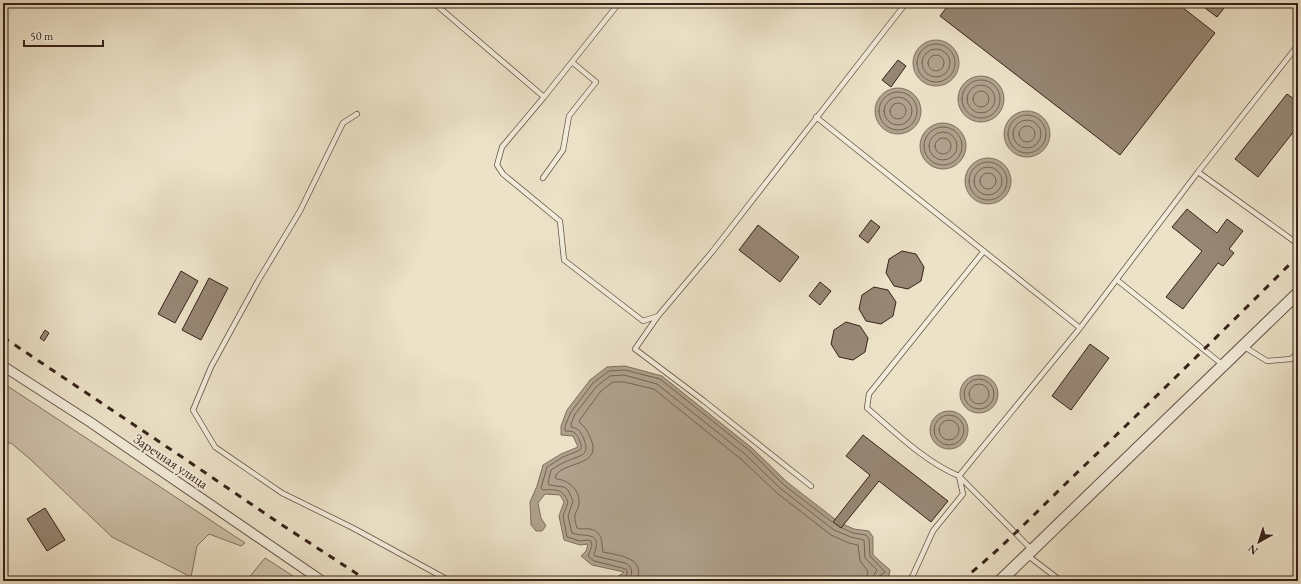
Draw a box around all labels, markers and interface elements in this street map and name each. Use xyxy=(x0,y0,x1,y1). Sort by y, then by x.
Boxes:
scale bar xyxy=(24,22,103,48)
text: 50 m xyxy=(30,28,54,44)
street label: Заречная улица xyxy=(130,429,212,493)
north arrow xyxy=(1239,522,1279,562)
text: N xyxy=(1245,541,1261,558)

